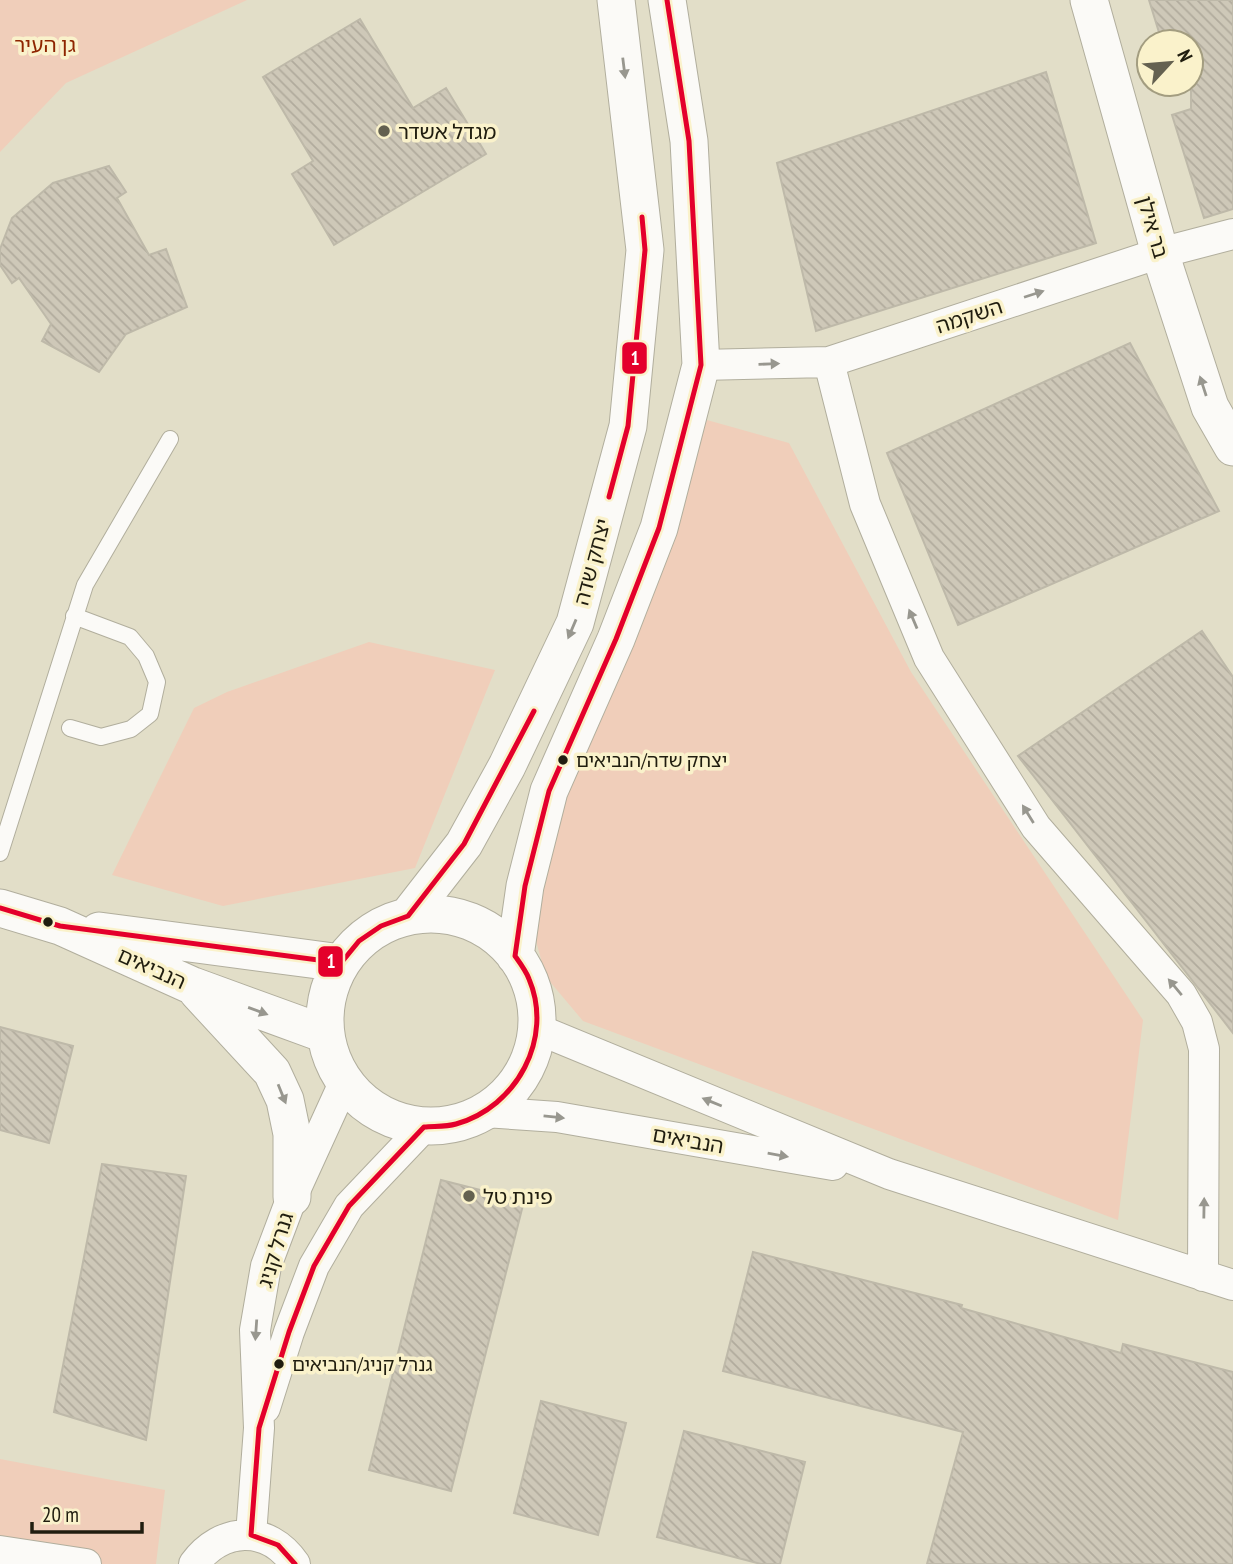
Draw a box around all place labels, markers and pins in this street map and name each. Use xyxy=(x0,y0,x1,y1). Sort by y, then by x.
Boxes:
place label: מגדל אשדר xyxy=(398,118,496,145)
marker: מגדל אשדר xyxy=(376,123,392,139)
place label: יצחק שדה/הנביאים xyxy=(576,748,727,772)
marker: יצחק שדה/הנביאים xyxy=(556,753,570,767)
unlabelled marker xyxy=(41,915,55,929)
place label: פינת טל xyxy=(483,1183,553,1210)
marker: פינת טל xyxy=(461,1188,477,1204)
place label: גנרל קניג/הנביאים xyxy=(292,1352,433,1376)
marker: גנרל קניג/הנביאים xyxy=(272,1357,286,1371)

